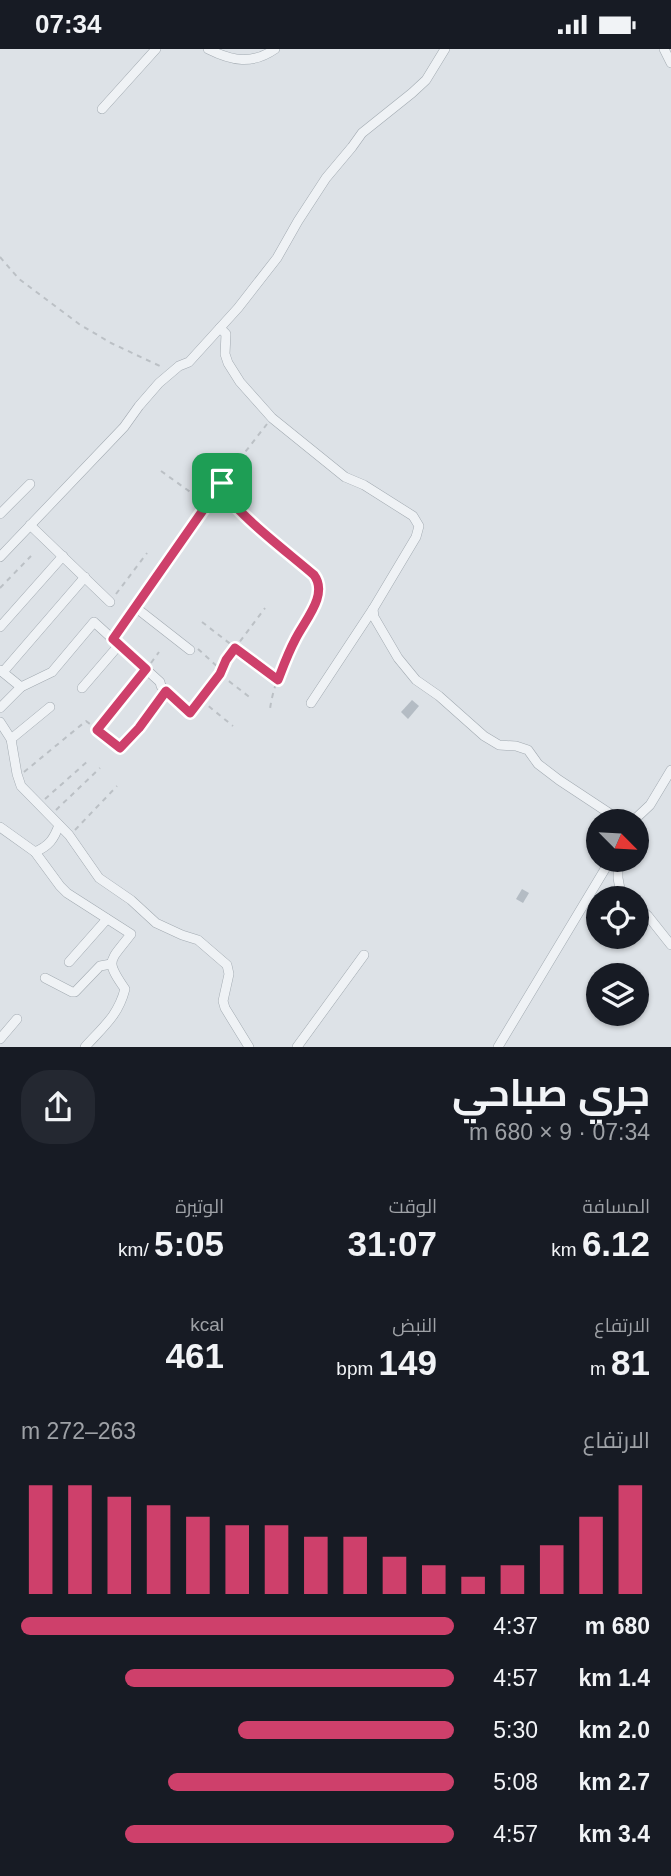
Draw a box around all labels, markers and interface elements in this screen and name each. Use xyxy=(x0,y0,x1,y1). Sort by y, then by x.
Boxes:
text: 07:34 xyxy=(35,9,102,39)
pin xyxy=(192,453,252,513)
icon: arrive xyxy=(203,464,241,502)
north arrow xyxy=(586,809,649,871)
map controls xyxy=(586,809,649,1026)
button: locate xyxy=(586,886,649,949)
button: layers xyxy=(586,963,649,1026)
button: share xyxy=(21,1070,95,1144)
text: جري صباحي xyxy=(452,1072,650,1114)
text: 07:34 · 9 × 680 m xyxy=(469,1119,650,1145)
text: الوتيرة xyxy=(175,1196,224,1217)
text: الوقت xyxy=(389,1196,437,1217)
text: المسافة xyxy=(582,1196,650,1217)
text: 5:05 xyxy=(154,1224,224,1263)
text: 31:07 xyxy=(347,1224,437,1263)
text: 6.12 xyxy=(582,1224,650,1263)
text: /km xyxy=(118,1239,154,1260)
text: km xyxy=(551,1239,582,1260)
text: kcal xyxy=(190,1314,224,1335)
text: النبض xyxy=(392,1315,437,1336)
text: الارتفاع xyxy=(594,1315,650,1336)
text: 461 xyxy=(166,1336,224,1375)
text: 149 xyxy=(379,1343,437,1382)
text: 81 xyxy=(611,1343,650,1382)
text: bpm xyxy=(336,1358,379,1379)
text: m xyxy=(590,1358,611,1379)
text: 263–272 m xyxy=(21,1418,136,1444)
text: الارتفاع xyxy=(583,1427,650,1453)
text: 4:37 xyxy=(493,1613,538,1639)
text: 680 m xyxy=(585,1613,650,1639)
text: 4:57 xyxy=(493,1665,538,1691)
text: 1.4 km xyxy=(578,1665,650,1691)
text: 5:30 xyxy=(493,1717,538,1743)
text: 2.0 km xyxy=(578,1717,650,1743)
text: 5:08 xyxy=(493,1769,538,1795)
text: 2.7 km xyxy=(578,1769,650,1795)
text: 4:57 xyxy=(493,1821,538,1847)
text: 3.4 km xyxy=(578,1821,650,1847)

